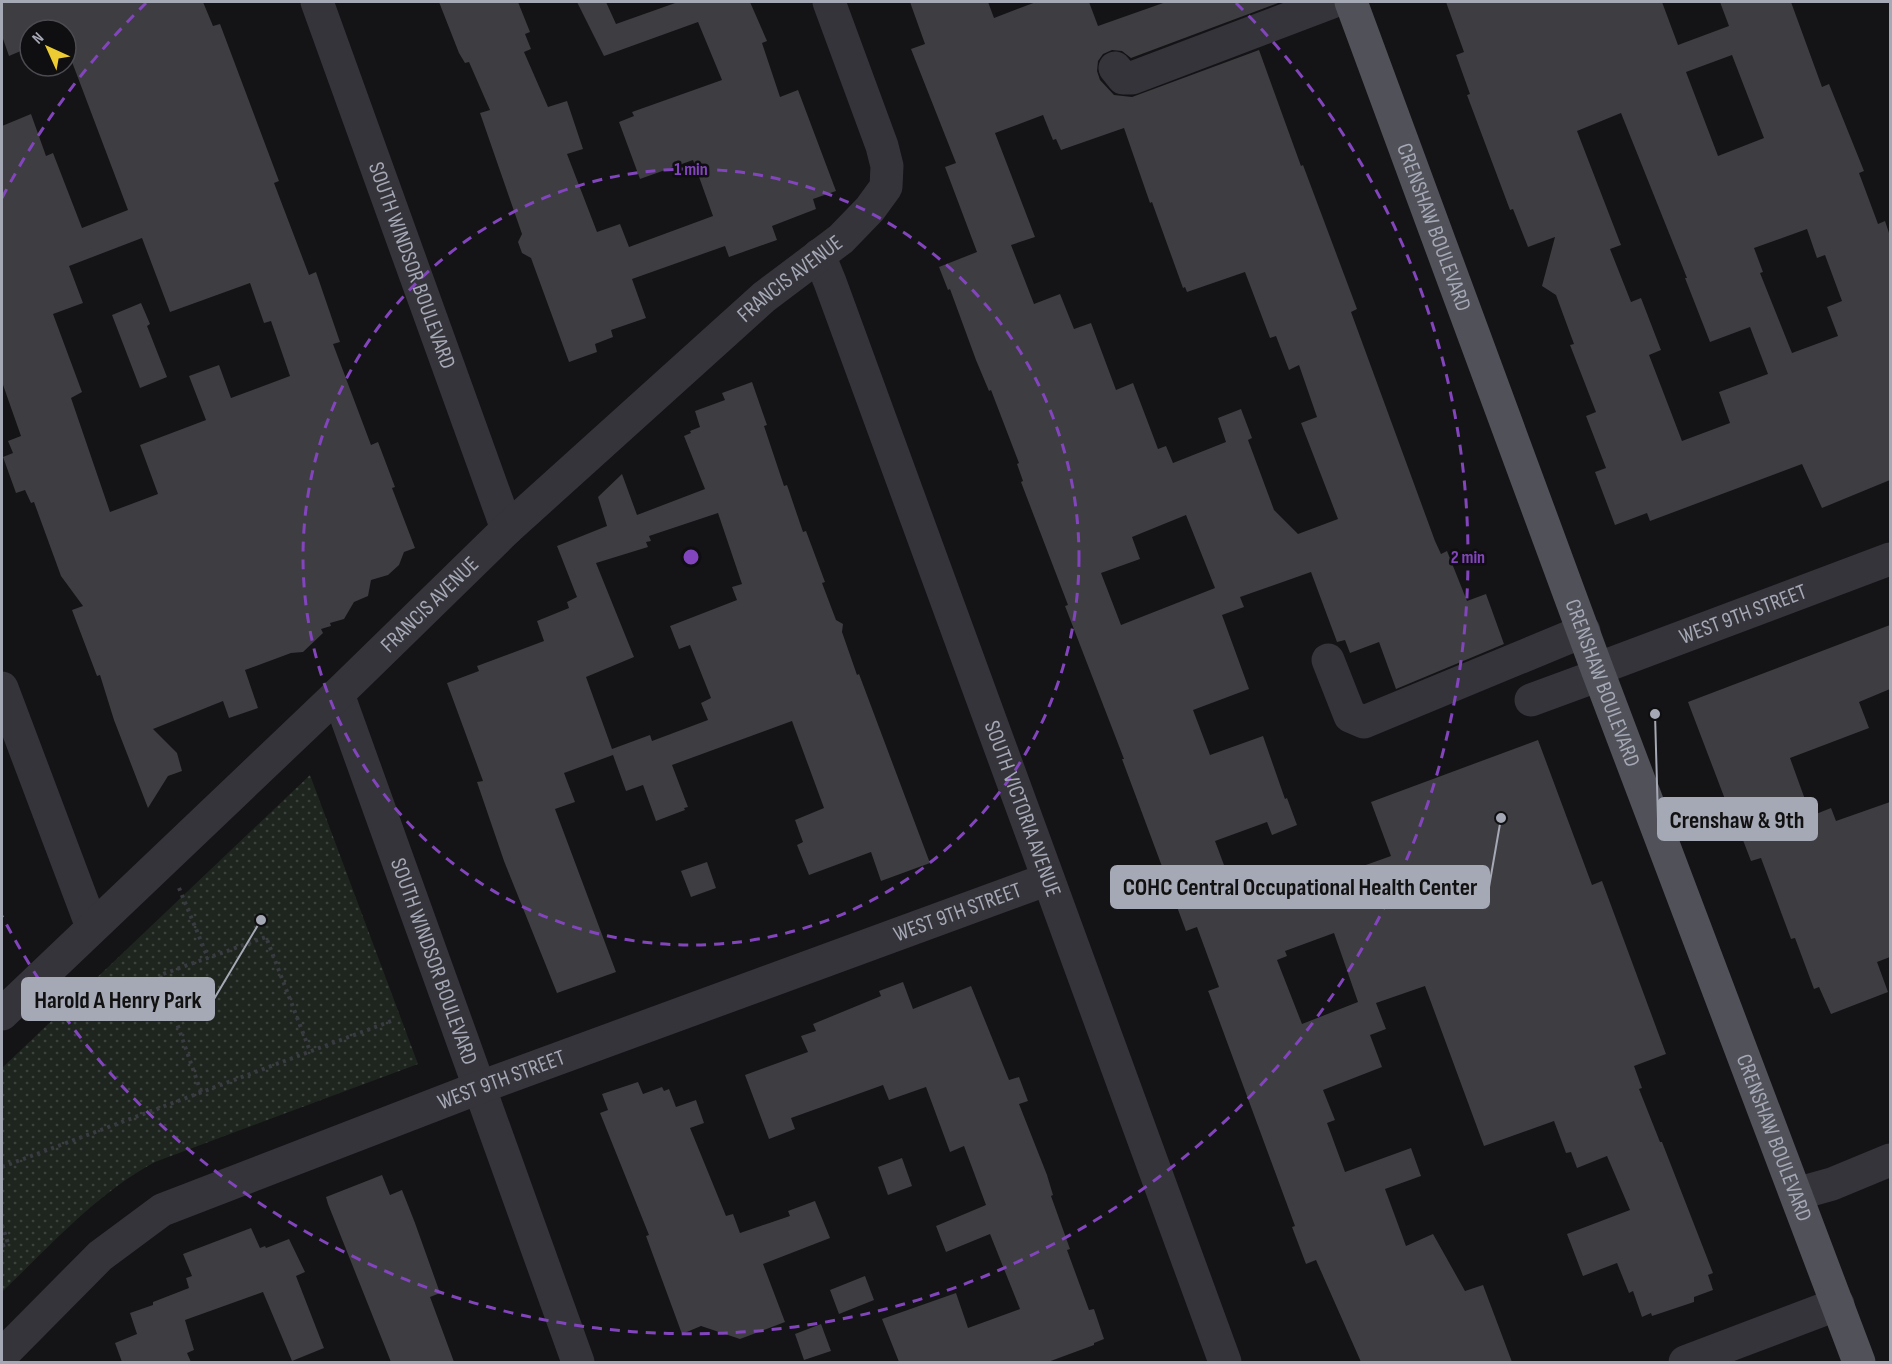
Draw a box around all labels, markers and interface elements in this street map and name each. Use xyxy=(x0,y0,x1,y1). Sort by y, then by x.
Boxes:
north arrow xyxy=(18,18,78,78)
text: N xyxy=(29,29,48,48)
street label: CRENSHAW BOULEVARD xyxy=(1391,139,1477,315)
street label: SOUTH WINDSOR BOULEVARD xyxy=(362,158,462,372)
text: 1 min xyxy=(674,159,708,180)
street label: FRANCIS AVENUE xyxy=(732,229,848,328)
centre of rings xyxy=(681,547,701,567)
text: 2 min xyxy=(1451,547,1485,568)
street label: FRANCIS AVENUE xyxy=(375,551,484,658)
street label: WEST 9TH STREET xyxy=(1676,578,1811,650)
street label: CRENSHAW BOULEVARD xyxy=(1559,595,1646,771)
street label: SOUTH VICTORIA AVENUE xyxy=(978,717,1067,900)
callout: Crenshaw & 9th xyxy=(1658,798,1817,840)
text: Crenshaw & 9th xyxy=(1670,806,1804,835)
street label: SOUTH WINDSOR BOULEVARD xyxy=(384,854,484,1068)
callout: COHC Central Occupational Health Center xyxy=(1111,866,1489,908)
text: COHC Central Occupational Health Center xyxy=(1123,873,1478,902)
street label: WEST 9TH STREET xyxy=(890,876,1025,948)
callout: Harold A Henry Park xyxy=(22,978,214,1020)
text: Harold A Henry Park xyxy=(34,986,202,1015)
street label: WEST 9TH STREET xyxy=(434,1044,569,1116)
street label: CRENSHAW BOULEVARD xyxy=(1730,1050,1818,1225)

